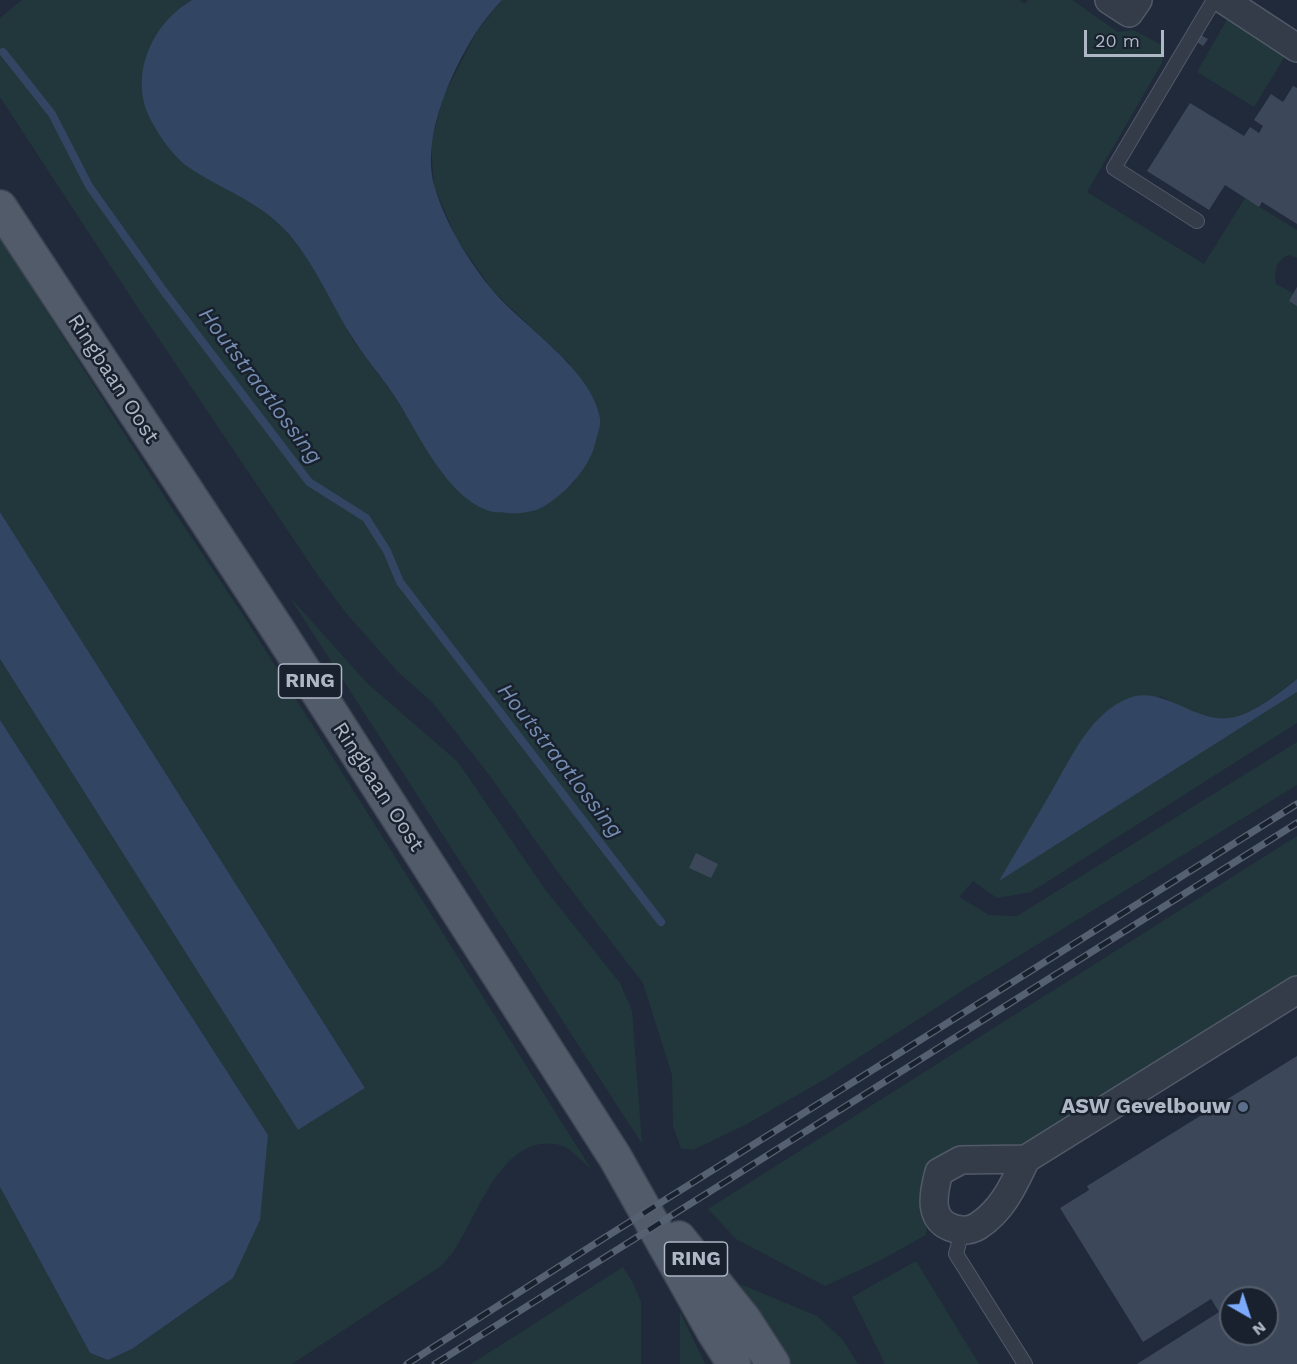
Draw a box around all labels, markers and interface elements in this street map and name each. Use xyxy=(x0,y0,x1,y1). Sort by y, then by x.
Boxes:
scale bar xyxy=(1087,18,1166,56)
text: 20 m xyxy=(1095,30,1140,51)
water label: Houtstraatlossing xyxy=(193,303,327,469)
street label: Ringbaan Oost xyxy=(62,310,164,448)
road number: RING xyxy=(278,664,342,698)
water label: Houtstraatlossing xyxy=(491,678,629,844)
street label: Ringbaan Oost xyxy=(327,718,429,856)
place label: ASW Gevelbouw xyxy=(1061,1094,1231,1120)
marker: ASW Gevelbouw xyxy=(1236,1100,1250,1114)
road number: RING xyxy=(664,1242,728,1276)
north arrow xyxy=(1219,1286,1279,1346)
text: N xyxy=(1249,1318,1270,1340)

